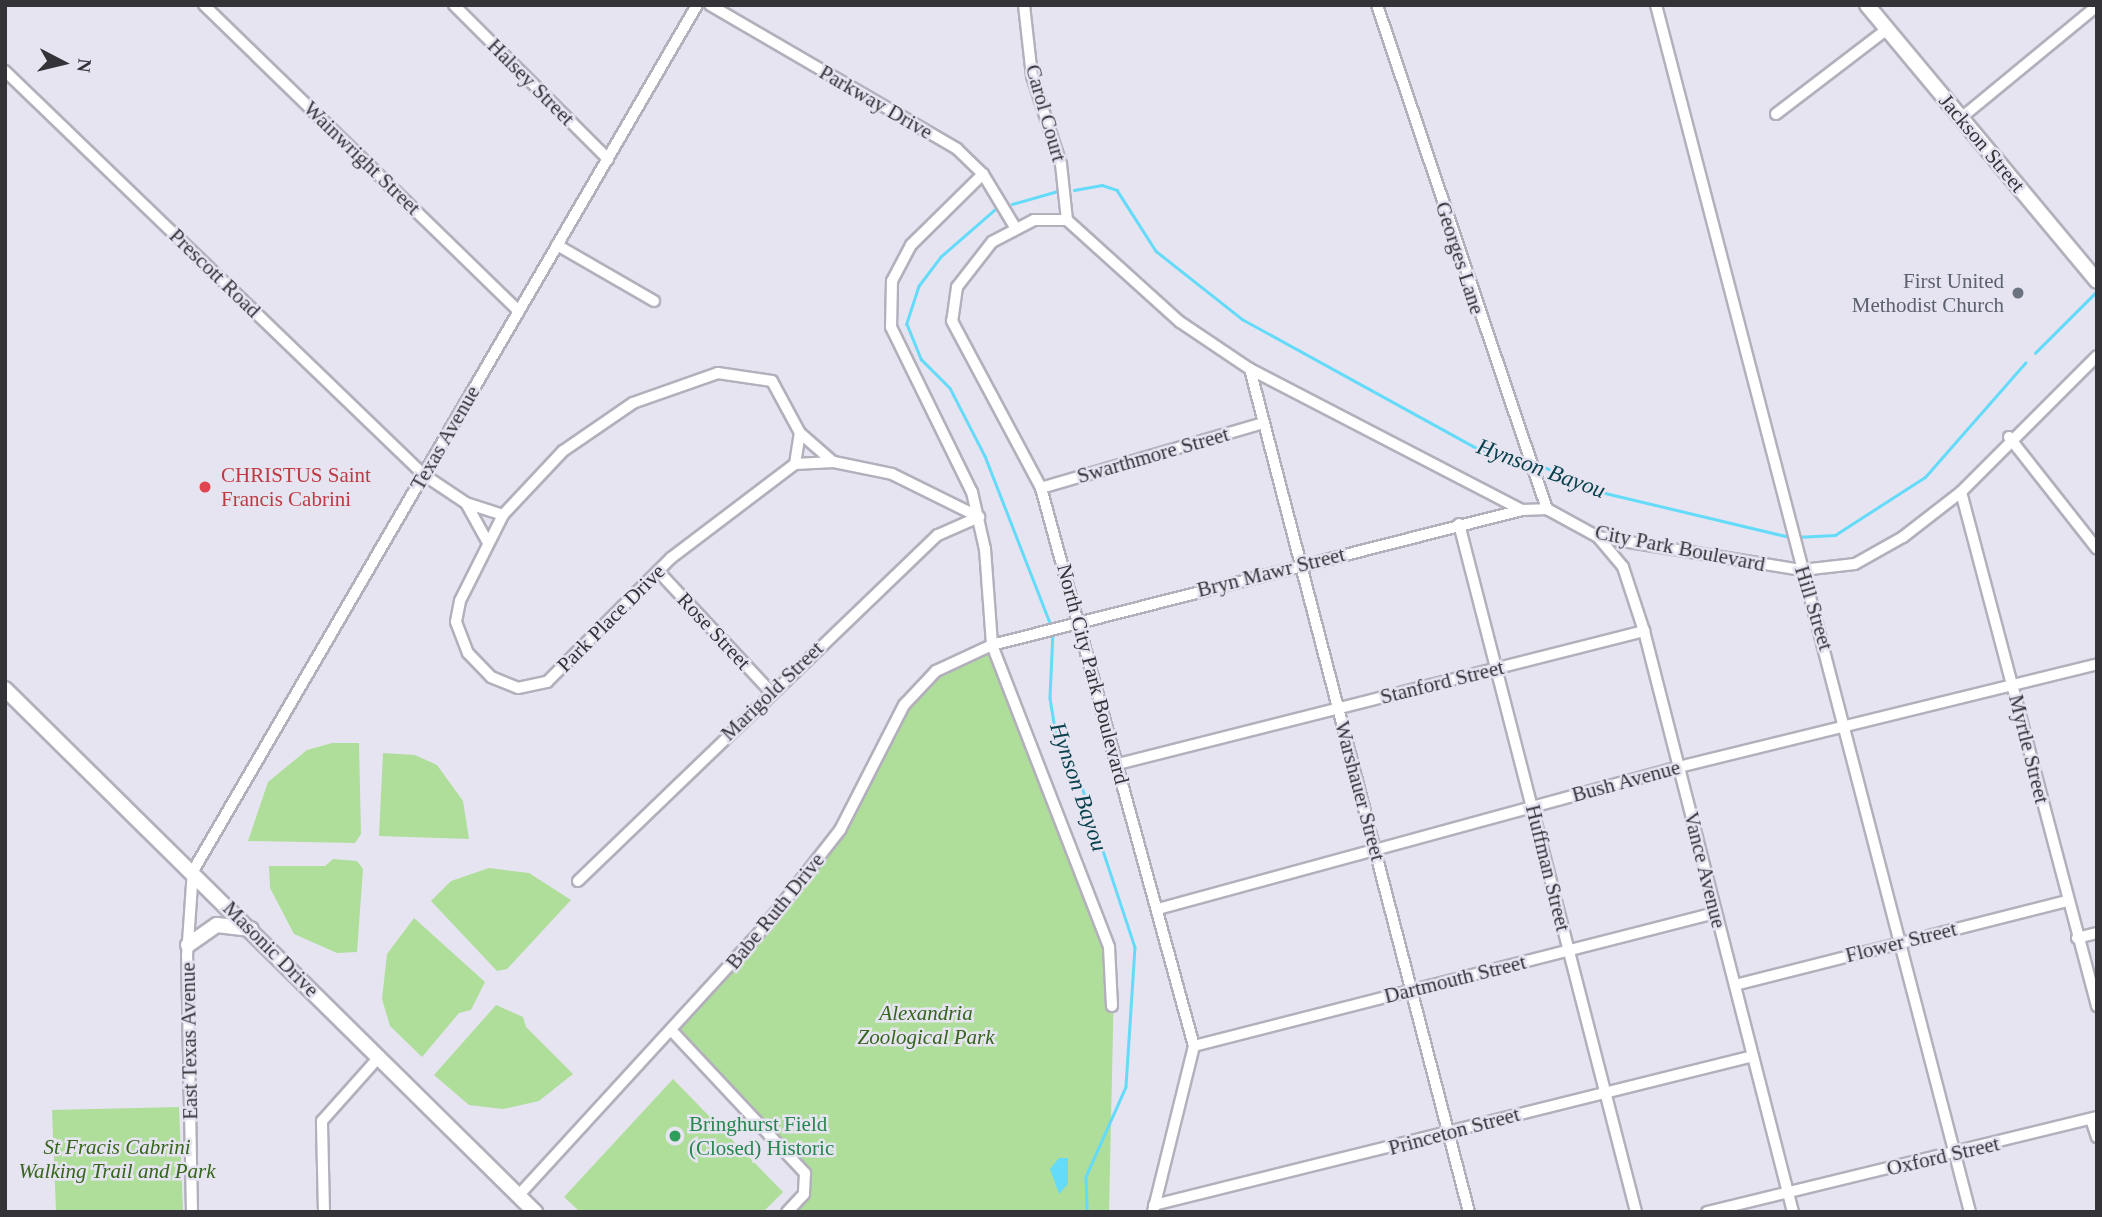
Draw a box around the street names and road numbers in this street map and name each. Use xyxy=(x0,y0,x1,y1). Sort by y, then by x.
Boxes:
street label: Halsey Street xyxy=(482,33,580,131)
street label: Parkway Drive xyxy=(815,59,937,145)
street label: Carol Court xyxy=(1020,62,1072,164)
street label: Jackson Street xyxy=(1934,89,2030,197)
street label: Wainwright Street xyxy=(298,96,426,220)
street label: Georges Lane xyxy=(1430,199,1490,317)
street label: Prescott Road xyxy=(164,223,266,323)
street label: Texas Avenue xyxy=(405,381,485,495)
street label: Swarthmore Street xyxy=(1074,421,1232,489)
street label: City Park Boulevard xyxy=(1593,519,1767,577)
street label: Bryn Mawr Street xyxy=(1194,541,1348,603)
street label: Park Place Drive xyxy=(552,559,670,677)
street label: North City Park Boulevard xyxy=(1051,561,1135,787)
street label: Hill Street xyxy=(1789,563,1839,653)
street label: Rose Street xyxy=(672,587,756,675)
street label: Marigold Street xyxy=(716,636,828,746)
street label: Stanford Street xyxy=(1378,654,1506,710)
street label: Myrtle Street xyxy=(2003,692,2055,806)
street label: Warshauer Street xyxy=(1329,718,1391,864)
street label: Bush Avenue xyxy=(1569,754,1683,808)
street label: Huffman Street xyxy=(1520,802,1576,934)
street label: Vance Avenue xyxy=(1678,809,1732,931)
street label: Babe Ruth Drive xyxy=(720,848,830,974)
street label: Masonic Drive xyxy=(218,896,324,1002)
street label: Flower Street xyxy=(1843,916,1959,968)
street label: Dartmouth Street xyxy=(1382,949,1528,1009)
street label: East Texas Avenue xyxy=(175,961,203,1121)
street label: Princeton Street xyxy=(1386,1101,1522,1161)
street label: Oxford Street xyxy=(1884,1131,2002,1181)

